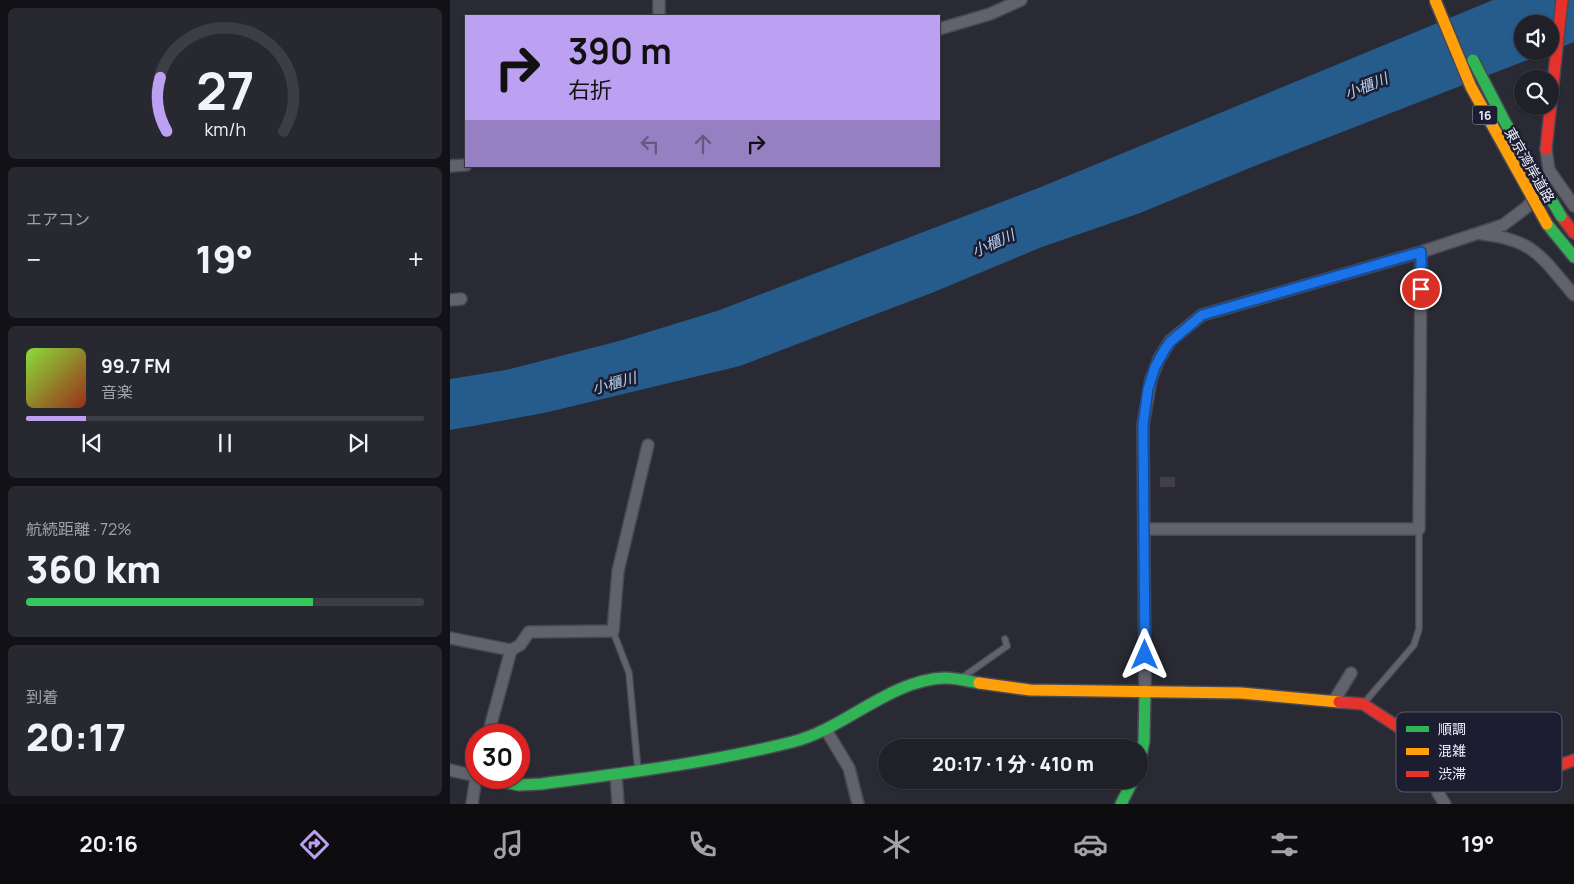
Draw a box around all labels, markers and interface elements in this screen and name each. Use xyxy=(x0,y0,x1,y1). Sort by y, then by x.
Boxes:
map controls xyxy=(1514,15,1559,115)
button: sound xyxy=(1514,15,1559,60)
text: 390 m xyxy=(568,27,672,75)
icon: right xyxy=(485,35,550,100)
text: 27 xyxy=(196,55,254,126)
water label: 小櫃川 xyxy=(1341,67,1393,104)
button: search xyxy=(1514,70,1559,115)
text: 右折 xyxy=(568,75,612,105)
road number: 16 xyxy=(1472,106,1498,124)
text: km/h xyxy=(204,117,246,141)
street label: 東京湾岸道路 xyxy=(1501,124,1559,206)
icon: left xyxy=(636,130,664,158)
icon: ahead xyxy=(689,130,717,158)
icon: right xyxy=(742,130,770,158)
text: エアコン xyxy=(26,208,90,230)
water label: 小櫃川 xyxy=(968,223,1020,262)
text: 19° xyxy=(195,232,253,284)
text: − xyxy=(26,240,41,278)
text: + xyxy=(408,240,424,278)
pin xyxy=(1400,268,1442,310)
icon: arrive xyxy=(1407,275,1435,303)
text: 99.7 FM xyxy=(101,353,170,379)
water label: 小櫃川 xyxy=(590,367,640,399)
text: 音楽 xyxy=(101,381,133,403)
icon: previous xyxy=(78,429,106,457)
icon: pause xyxy=(211,429,239,457)
icon: next xyxy=(344,429,372,457)
text: 航続距離 · 72% xyxy=(26,518,132,540)
text: 360 km xyxy=(26,542,161,594)
position arrow xyxy=(1118,628,1170,680)
text: 到着 xyxy=(26,686,58,708)
text: 20:17 xyxy=(26,710,126,762)
legend xyxy=(1396,712,1562,792)
text: 順調 xyxy=(1438,719,1466,738)
speed limit sign: 30 xyxy=(465,724,530,789)
text: 混雑 xyxy=(1438,741,1466,760)
text: 20:17 · 1 分 · 410 m xyxy=(932,751,1094,777)
text: 渋滞 xyxy=(1438,764,1466,783)
icon: directions xyxy=(297,827,332,862)
icon: music xyxy=(491,827,526,862)
icon: phone xyxy=(685,827,720,862)
icon: climate xyxy=(879,827,914,862)
icon: car xyxy=(1073,827,1108,862)
icon: filters xyxy=(1267,827,1302,862)
text: 20:16 xyxy=(80,829,138,859)
text: 19° xyxy=(1461,829,1494,859)

